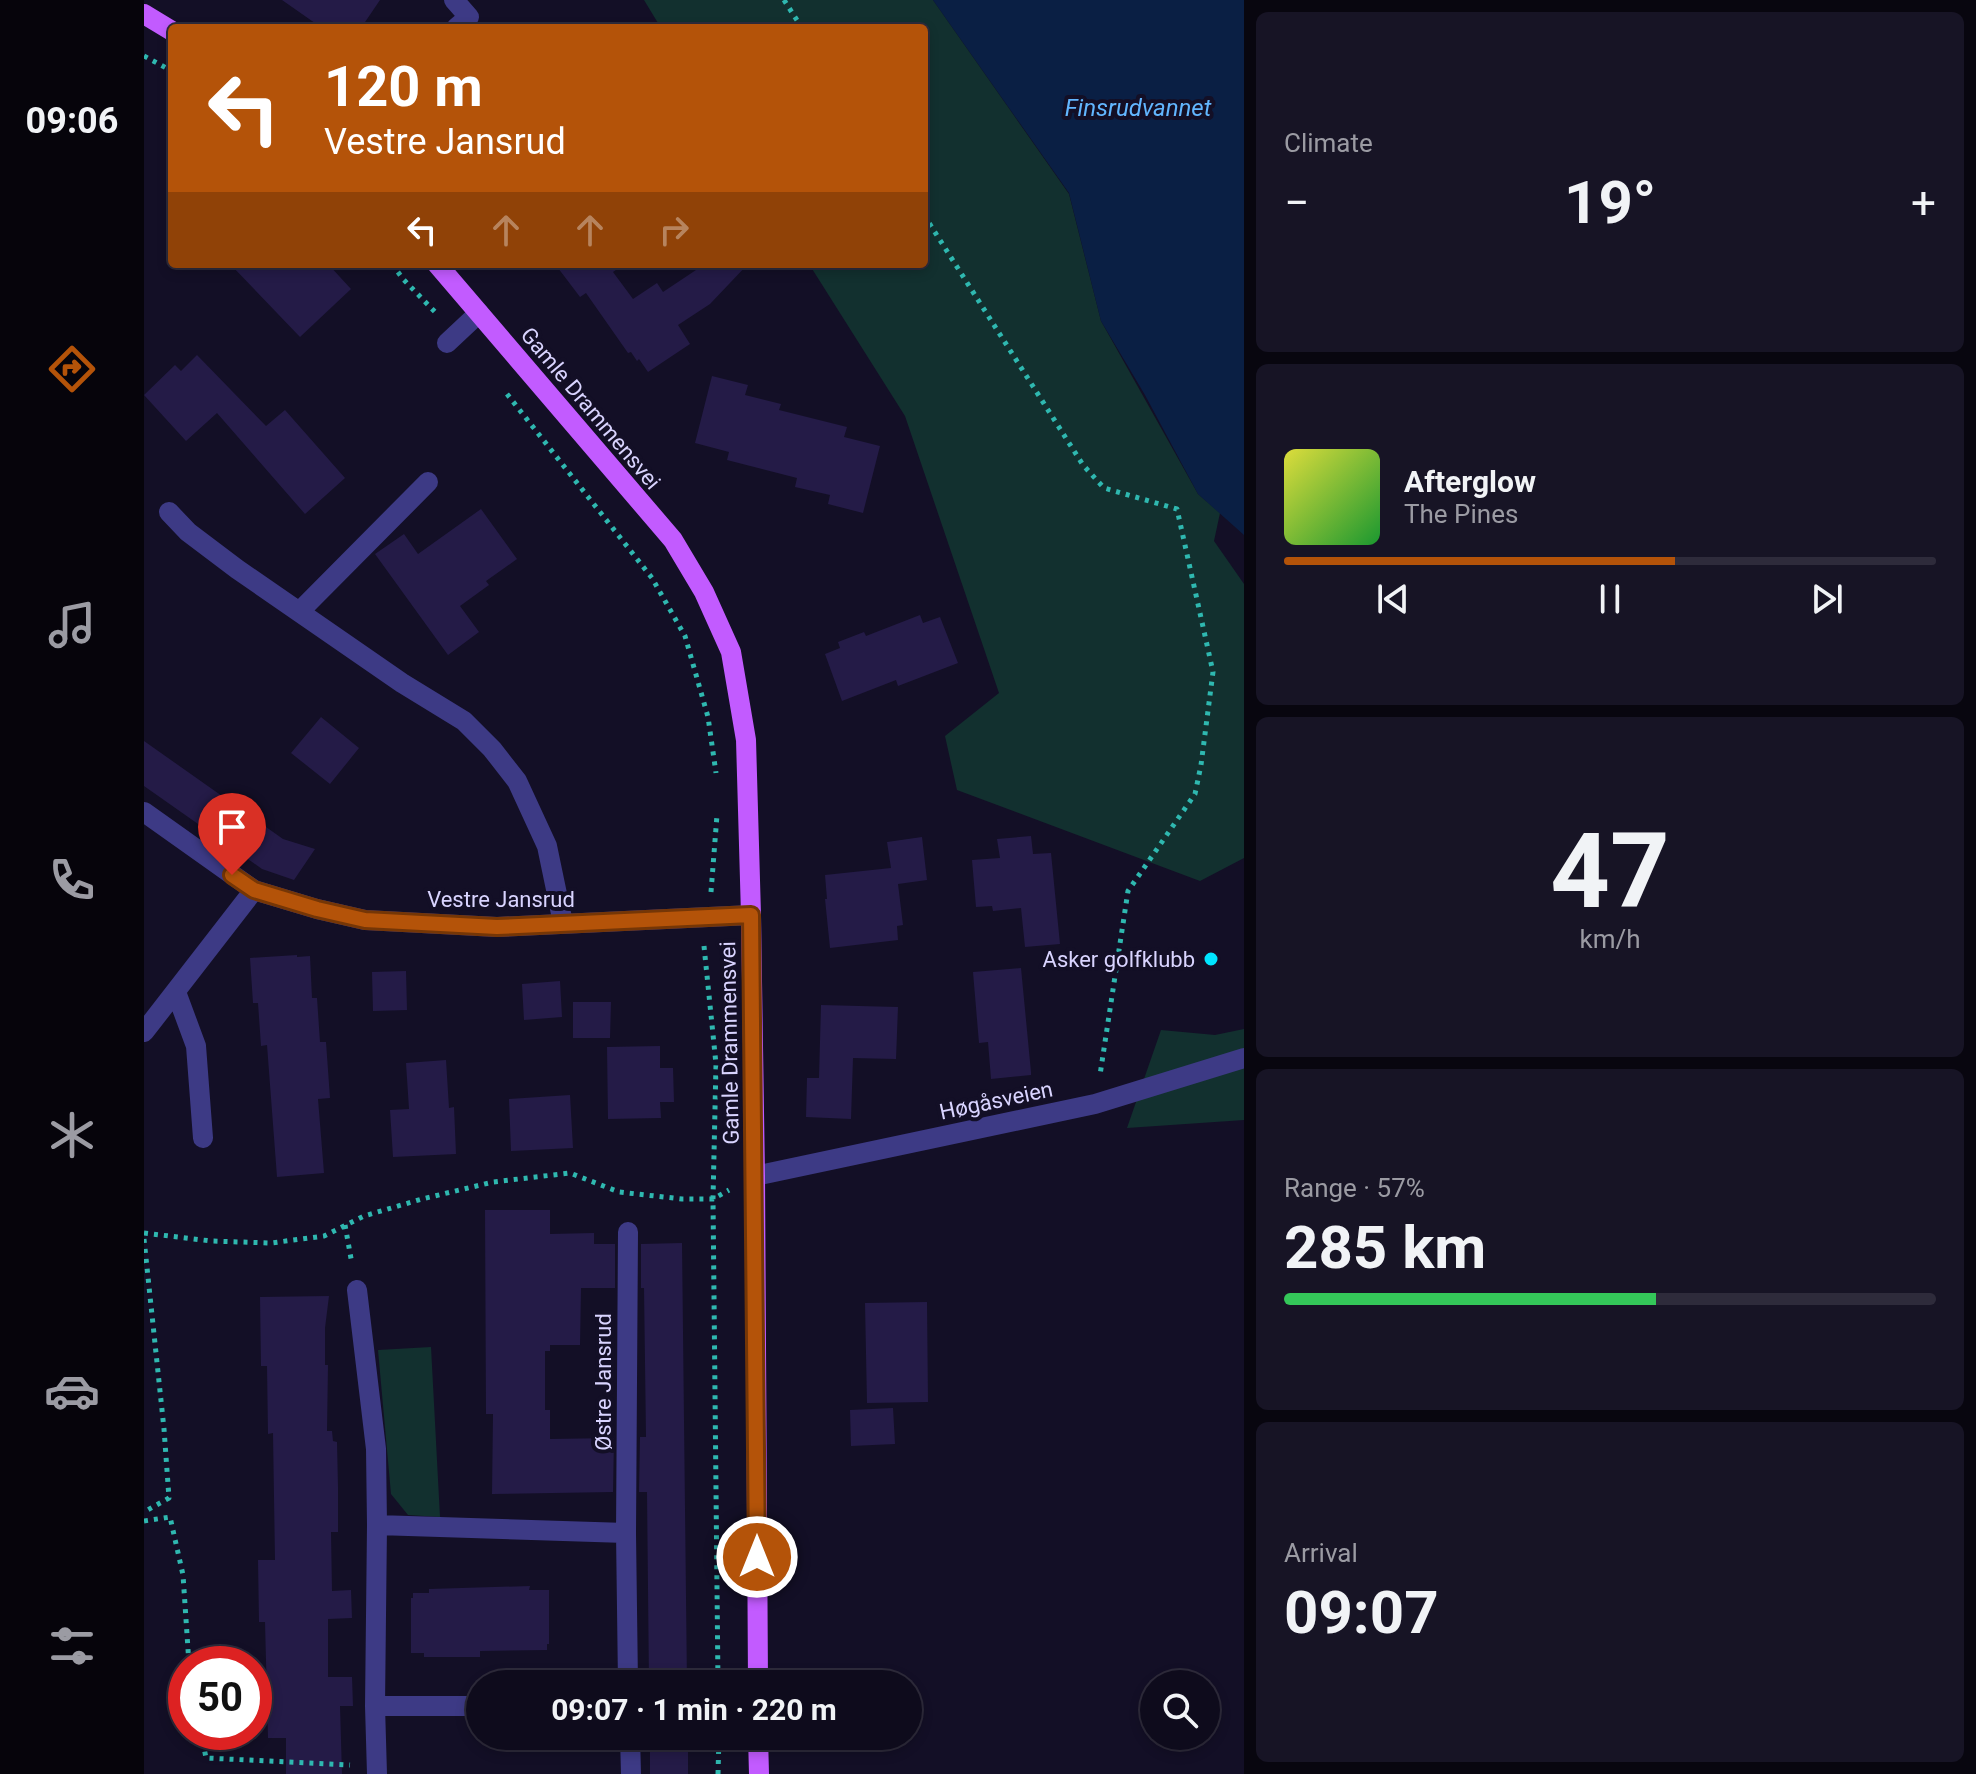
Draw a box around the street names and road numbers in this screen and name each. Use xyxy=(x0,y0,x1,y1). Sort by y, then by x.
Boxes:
street label: Gamle Drammensvei xyxy=(516,322,666,494)
street label: Vestre Jansrud xyxy=(427,887,575,912)
street label: Gamle Drammensvei xyxy=(715,941,744,1145)
street label: Høgåsveien xyxy=(937,1076,1055,1125)
street label: Østre Jansrud xyxy=(591,1313,616,1451)

